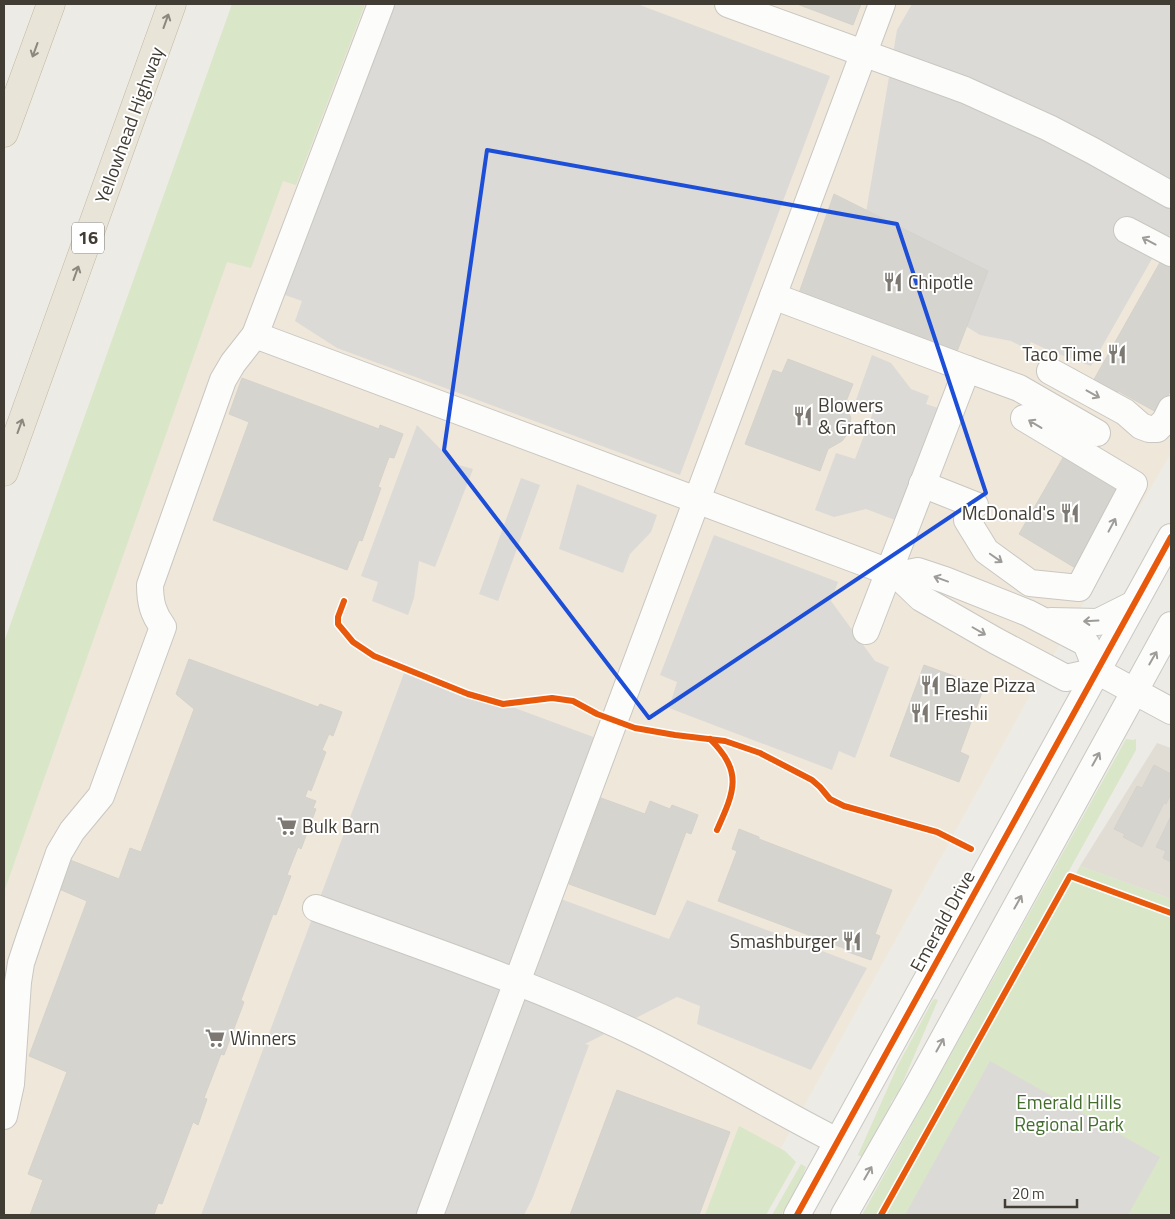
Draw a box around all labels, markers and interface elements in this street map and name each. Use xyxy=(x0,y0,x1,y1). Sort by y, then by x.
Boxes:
one-way arrow xyxy=(162,14,171,29)
one-way arrow xyxy=(30,41,39,57)
street label: Yellowhead Highway xyxy=(87,42,170,207)
road number: 16 xyxy=(72,222,104,254)
one-way arrow xyxy=(1142,236,1157,245)
one-way arrow xyxy=(72,265,81,281)
place label: Chipotle xyxy=(908,267,973,296)
restaurant icon: Chipotle xyxy=(882,271,904,293)
place label: Taco Time xyxy=(1022,339,1102,368)
restaurant icon: Taco Time xyxy=(1106,343,1128,365)
one-way arrow xyxy=(1085,389,1100,399)
place label: Blowers & Grafton xyxy=(818,390,896,441)
restaurant icon: Blowers & Grafton xyxy=(792,405,814,427)
one-way arrow xyxy=(16,418,26,434)
one-way arrow xyxy=(1028,419,1042,429)
place label: McDonald's xyxy=(962,498,1055,527)
restaurant icon: McDonald's xyxy=(1059,502,1081,524)
one-way arrow xyxy=(1107,518,1117,533)
one-way arrow xyxy=(989,553,1003,563)
one-way arrow xyxy=(934,574,950,583)
one-way arrow xyxy=(1084,617,1100,626)
one-way arrow xyxy=(971,626,986,636)
one-way arrow xyxy=(1149,651,1158,666)
place label: Blaze Pizza xyxy=(945,670,1036,699)
restaurant icon: Blaze Pizza xyxy=(919,674,941,696)
place label: Freshii xyxy=(935,698,988,727)
restaurant icon: Freshii xyxy=(909,702,931,724)
one-way arrow xyxy=(1092,753,1102,767)
place label: Bulk Barn xyxy=(302,811,379,840)
supermarket icon: Bulk Barn xyxy=(276,815,298,837)
street label: Emerald Drive xyxy=(902,865,981,977)
one-way arrow xyxy=(1014,895,1024,910)
place label: Smashburger xyxy=(730,926,837,955)
restaurant icon: Smashburger xyxy=(841,930,863,952)
place label: Winners xyxy=(230,1023,297,1052)
supermarket icon: Winners xyxy=(204,1027,226,1049)
one-way arrow xyxy=(936,1038,946,1052)
park label: Emerald Hills Regional Park xyxy=(1014,1087,1124,1138)
one-way arrow xyxy=(864,1166,873,1181)
scale bar xyxy=(1005,1176,1078,1208)
text: 20 m xyxy=(1012,1182,1045,1205)

